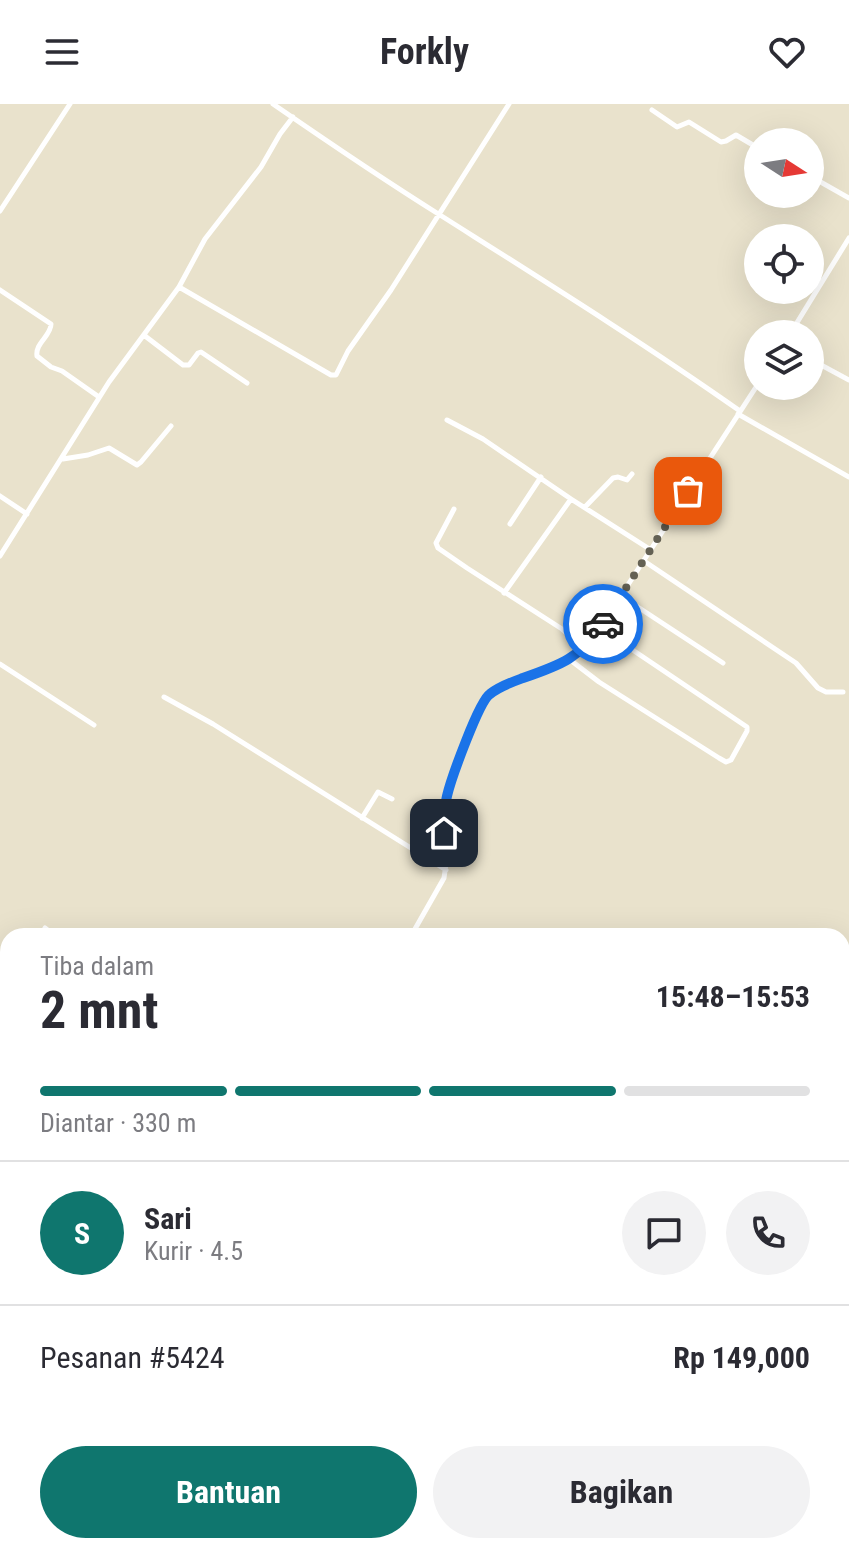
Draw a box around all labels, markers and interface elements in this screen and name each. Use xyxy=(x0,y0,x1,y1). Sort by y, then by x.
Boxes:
icon: menu xyxy=(40,30,84,74)
icon: heart xyxy=(765,30,809,74)
text: Forkly xyxy=(380,31,469,73)
north arrow xyxy=(744,128,824,208)
map controls xyxy=(744,128,824,400)
button: locate xyxy=(744,224,824,304)
button: layers xyxy=(744,320,824,400)
pin xyxy=(654,457,722,525)
icon: bag xyxy=(666,469,710,513)
courier xyxy=(563,584,643,664)
icon: car xyxy=(581,602,625,646)
pin xyxy=(410,799,478,867)
icon: home xyxy=(422,811,466,855)
text: Tiba dalam xyxy=(40,951,154,981)
text: 15:48–15:53 xyxy=(656,979,810,1014)
text: 2 mnt xyxy=(40,980,158,1041)
text: Diantar · 330 m xyxy=(40,1108,196,1138)
button: chat xyxy=(622,1191,706,1275)
button: phone xyxy=(726,1191,810,1275)
text: Sari xyxy=(144,1201,192,1236)
text: S xyxy=(74,1216,90,1251)
text: Kurir · 4.5 xyxy=(144,1236,243,1266)
text: Pesanan #5424 xyxy=(40,1340,225,1375)
text: Rp 149,000 xyxy=(673,1340,810,1375)
button: Bantuan xyxy=(40,1446,417,1538)
button: Bagikan xyxy=(433,1446,810,1538)

